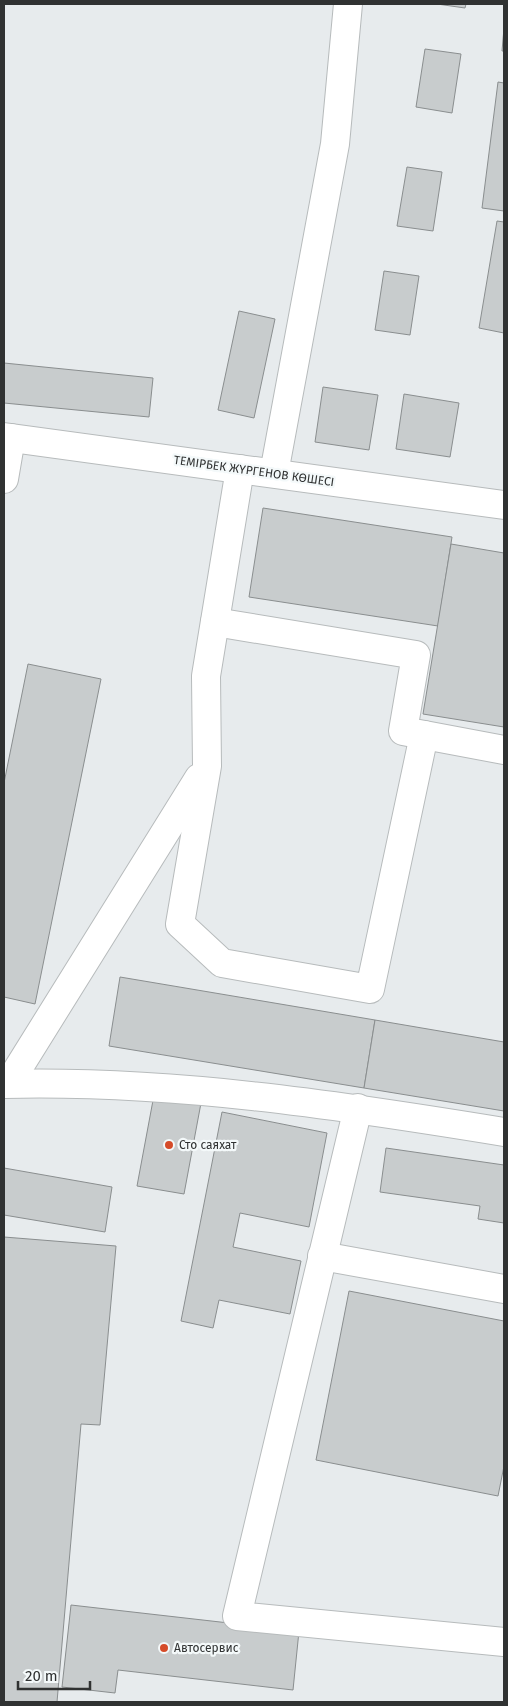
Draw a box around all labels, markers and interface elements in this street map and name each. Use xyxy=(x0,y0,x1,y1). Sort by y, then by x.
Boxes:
street label: ТЕМІРБЕК ЖҮРГЕНОВ КӨШЕСІ xyxy=(173,453,335,489)
place label: Сто саяхат xyxy=(179,1138,237,1152)
marker: Сто саяхат xyxy=(163,1139,175,1151)
place label: Автосервис xyxy=(174,1641,239,1655)
marker: Автосервис xyxy=(158,1642,170,1654)
scale bar xyxy=(18,1658,90,1690)
text: 20 m xyxy=(25,1667,58,1685)

